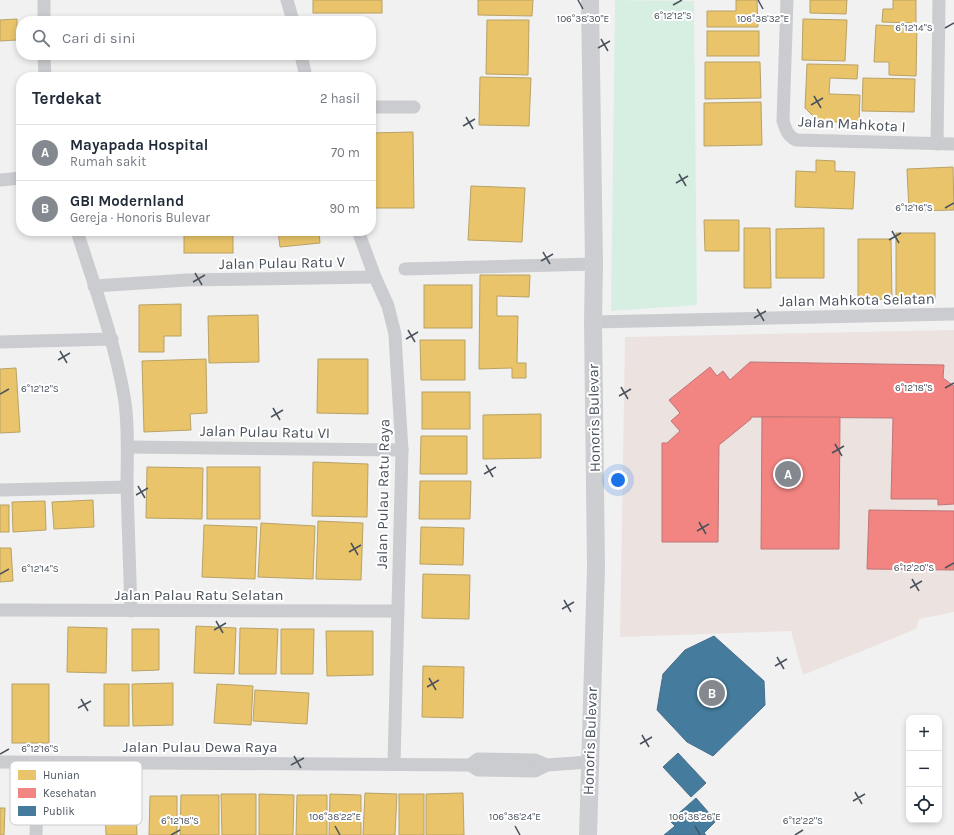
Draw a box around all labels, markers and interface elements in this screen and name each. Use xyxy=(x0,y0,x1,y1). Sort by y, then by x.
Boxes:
text: 6°12'12"S xyxy=(654,10,692,22)
text: 106°38'30"E xyxy=(557,13,609,25)
text: 106°38'32"E xyxy=(737,13,789,25)
search box xyxy=(16,16,376,60)
text: 6°12'14"S xyxy=(895,22,933,34)
icon: search xyxy=(30,27,52,49)
text: Cari di sini xyxy=(62,29,136,47)
text: Terdekat xyxy=(32,88,101,108)
text: 2 hasil xyxy=(320,91,360,106)
street label: Jalan Mahkota I xyxy=(798,112,906,136)
text: Mayapada Hospital xyxy=(70,136,208,154)
text: A xyxy=(41,145,49,160)
text: 70 m xyxy=(331,145,360,160)
text: Rumah sakit xyxy=(70,154,146,169)
text: GBI Modernland xyxy=(70,192,184,210)
text: B xyxy=(41,201,49,216)
text: 90 m xyxy=(329,201,360,216)
text: 6°12'16"S xyxy=(895,202,933,214)
text: Gereja · Honoris Bulevar xyxy=(70,210,210,225)
street label: Jalan Pulau Ratu V xyxy=(219,253,346,273)
street label: Jalan Mahkota Selatan xyxy=(779,290,935,310)
street label: Honoris Bulevar xyxy=(584,363,604,472)
text: 6°12'18"S xyxy=(895,382,933,394)
text: 6°12'12"S xyxy=(21,383,59,395)
street label: Jalan Pulau Ratu Raya xyxy=(373,419,393,569)
street label: Jalan Pulau Ratu VI xyxy=(200,422,330,442)
pin: A xyxy=(775,459,801,489)
your location xyxy=(608,470,628,490)
text: 6°12'20"S xyxy=(894,562,934,574)
text: 6°12'14"S xyxy=(21,563,59,575)
street label: Jalan Palau Ratu Selatan xyxy=(115,586,283,604)
pin: B xyxy=(699,678,725,708)
street label: Honoris Bulevar xyxy=(579,686,601,795)
map controls xyxy=(906,715,942,823)
button: + xyxy=(906,715,942,751)
street label: Jalan Pulau Dewa Raya xyxy=(123,738,277,756)
text: 6°12'16"S xyxy=(21,743,59,755)
button: − xyxy=(906,751,942,787)
legend xyxy=(10,761,142,825)
text: Hunian xyxy=(43,769,80,782)
text: Kesehatan xyxy=(43,787,96,800)
button: locate xyxy=(906,787,942,823)
text: Publik xyxy=(43,805,75,818)
text: 106°38'22"E xyxy=(309,811,361,823)
text: 106°38'24"E xyxy=(489,811,541,823)
text: 106°38'26"E xyxy=(669,811,721,823)
text: 6°12'18"S xyxy=(161,815,199,827)
text: 6°12'22"S xyxy=(783,815,823,827)

